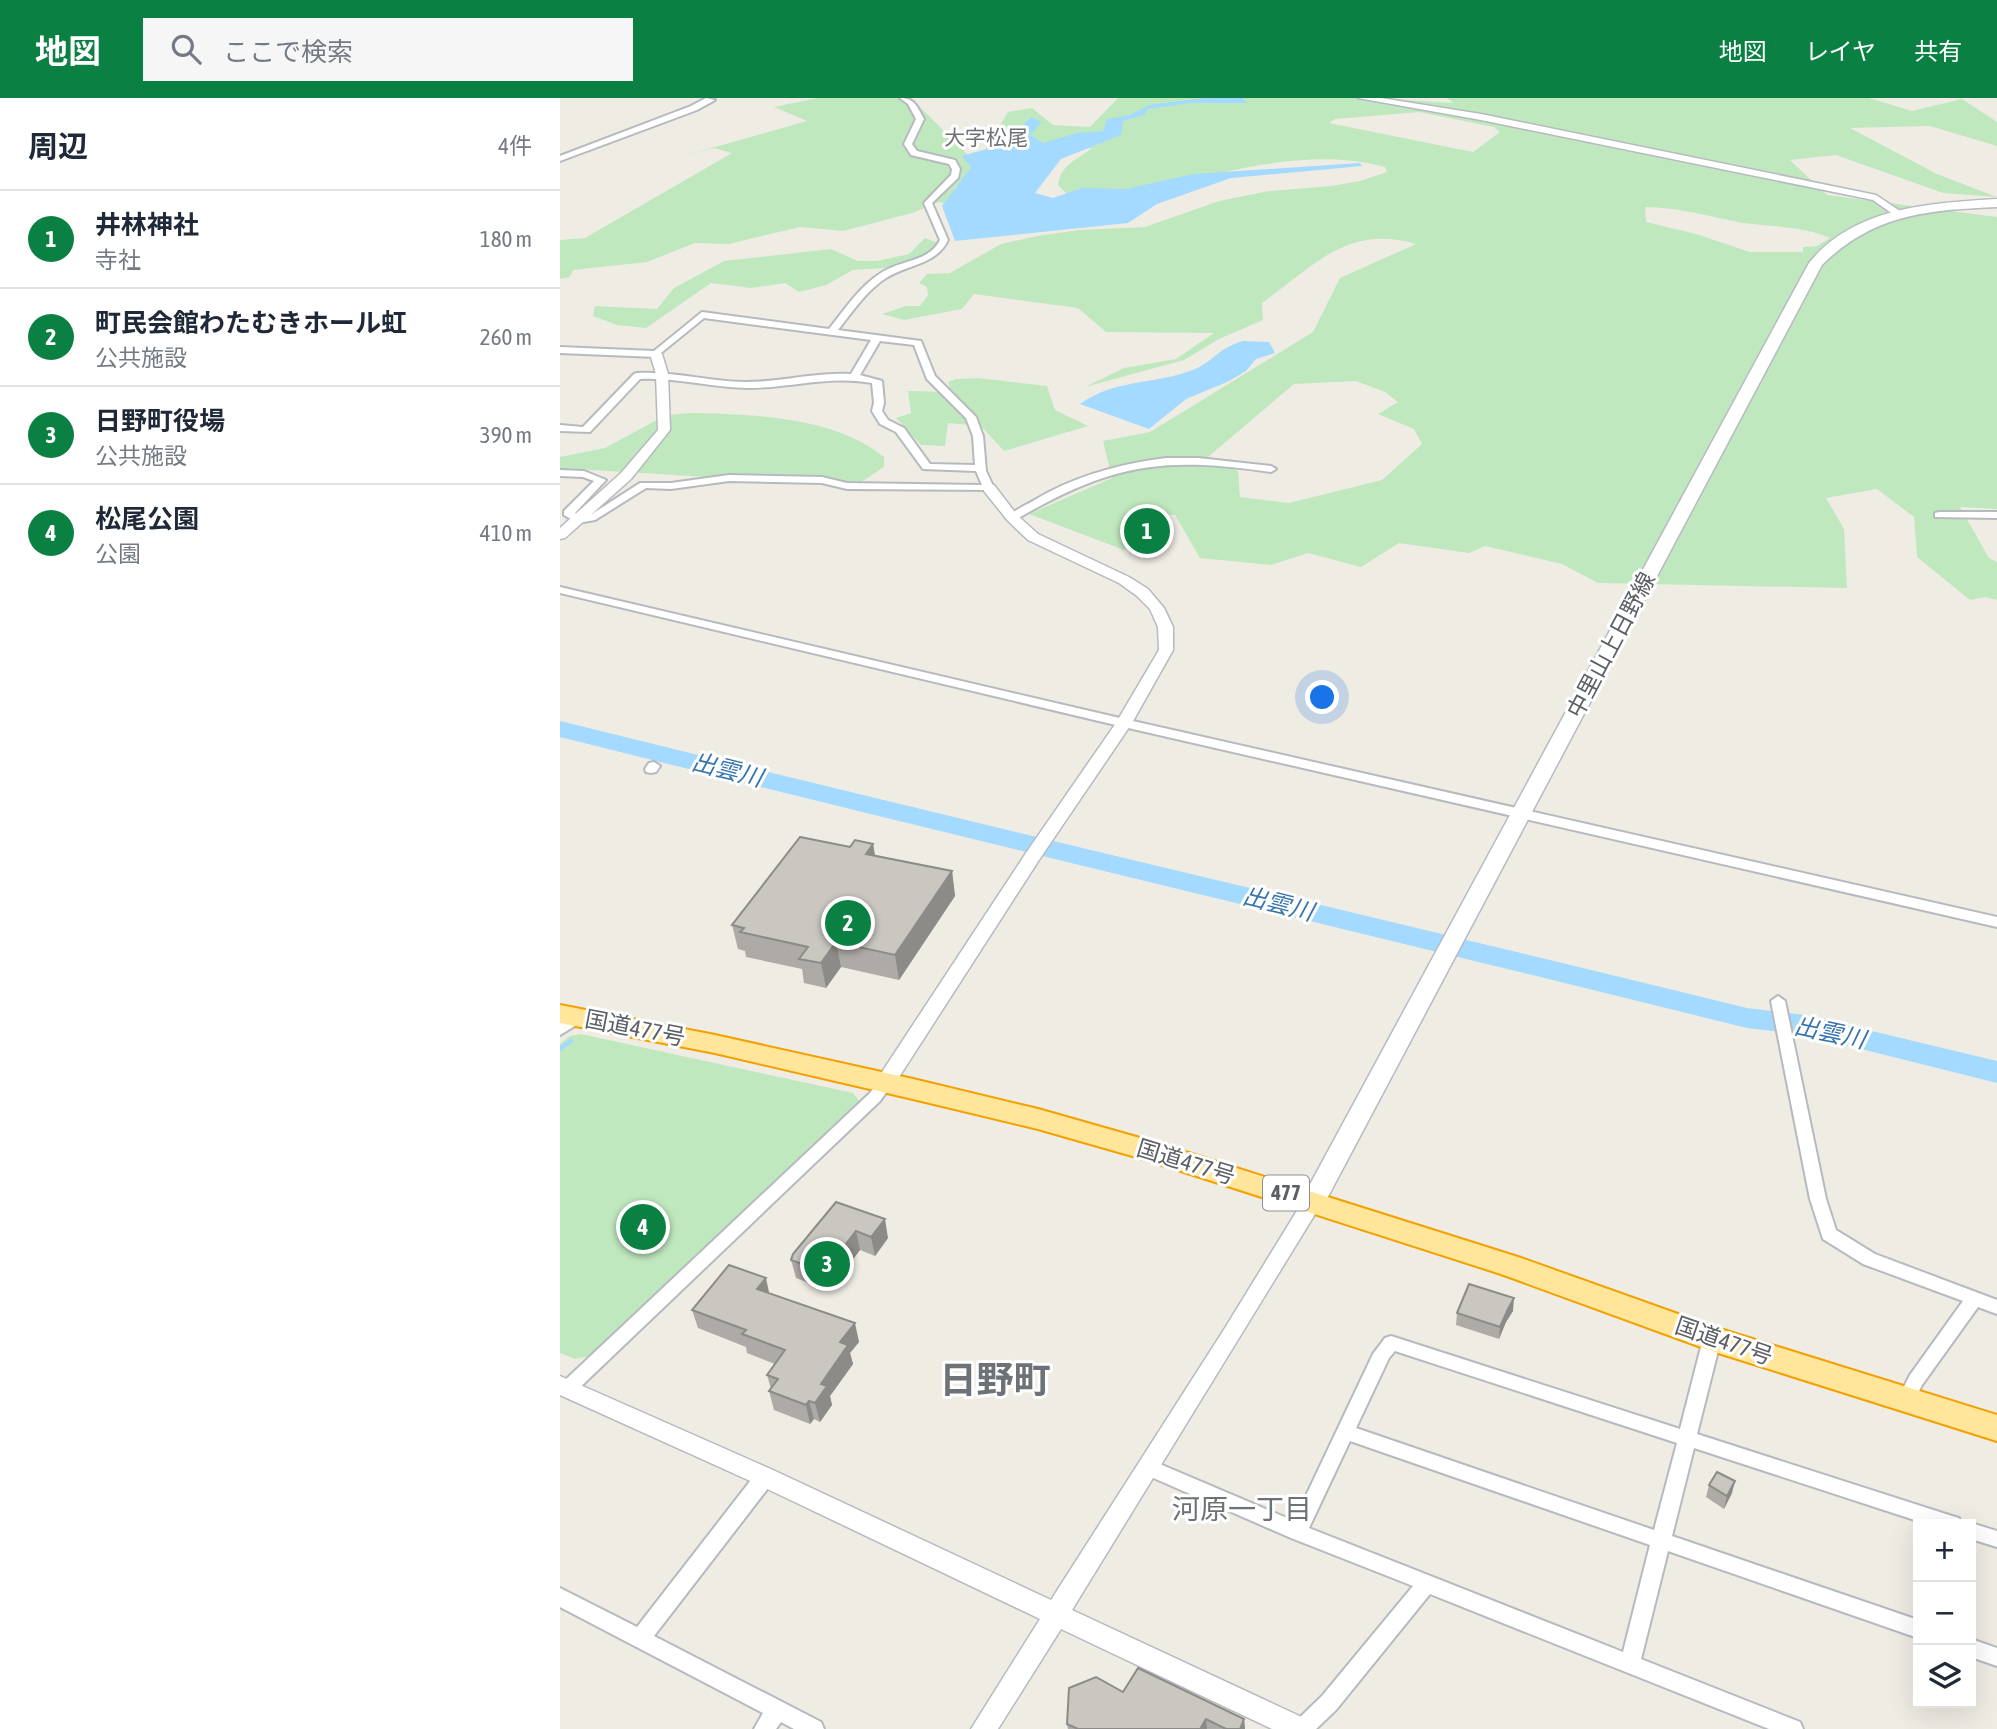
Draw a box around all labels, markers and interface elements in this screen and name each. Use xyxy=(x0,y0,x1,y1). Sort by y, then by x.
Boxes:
search box xyxy=(143,18,633,81)
icon: search xyxy=(167,30,205,68)
text: 地図 xyxy=(35,32,101,70)
text: ここで検索 xyxy=(223,37,353,67)
text: 地図 xyxy=(1719,38,1767,65)
text: レイヤ xyxy=(1805,38,1876,65)
text: 共有 xyxy=(1914,38,1962,65)
district label: 大字松尾 xyxy=(944,125,1028,149)
text: 周辺 xyxy=(28,129,88,163)
text: 4件 xyxy=(498,133,532,159)
text: 井林神社 xyxy=(95,210,199,240)
text: 1 xyxy=(46,226,56,252)
text: 180 m xyxy=(480,226,532,252)
text: 寺社 xyxy=(95,247,141,273)
text: 町民会館わたむきホール虹 xyxy=(95,308,407,338)
text: 2 xyxy=(46,324,56,350)
text: 260 m xyxy=(480,324,532,350)
text: 公共施設 xyxy=(95,345,187,371)
text: 日野町役場 xyxy=(95,406,225,436)
text: 3 xyxy=(46,422,56,448)
text: 390 m xyxy=(480,422,532,448)
text: 公共施設 xyxy=(95,443,187,469)
text: 松尾公園 xyxy=(95,504,199,534)
pin: 1 xyxy=(1124,505,1170,557)
text: 4 xyxy=(46,520,56,546)
text: 410 m xyxy=(480,520,532,546)
text: 公園 xyxy=(95,541,141,567)
street label: 中里山上日野線 xyxy=(1562,568,1660,722)
your location xyxy=(1305,680,1339,714)
water label: 出雲川 xyxy=(689,748,768,792)
water label: 出雲川 xyxy=(1240,882,1319,926)
pin: 2 xyxy=(825,897,871,949)
street label: 国道477号 xyxy=(583,1006,687,1050)
water label: 出雲川 xyxy=(1792,1012,1871,1054)
street label: 国道477号 xyxy=(1134,1135,1238,1189)
road number: 477 xyxy=(1263,1176,1309,1210)
pin: 4 xyxy=(620,1201,666,1253)
pin: 3 xyxy=(804,1238,850,1290)
street label: 国道477号 xyxy=(1672,1312,1776,1370)
district label: 日野町 xyxy=(940,1358,1051,1401)
district label: 河原一丁目 xyxy=(1172,1493,1312,1525)
map controls xyxy=(1913,1519,1976,1708)
button: + xyxy=(1913,1519,1976,1582)
button: − xyxy=(1913,1582,1976,1645)
button: layers xyxy=(1913,1645,1976,1708)

